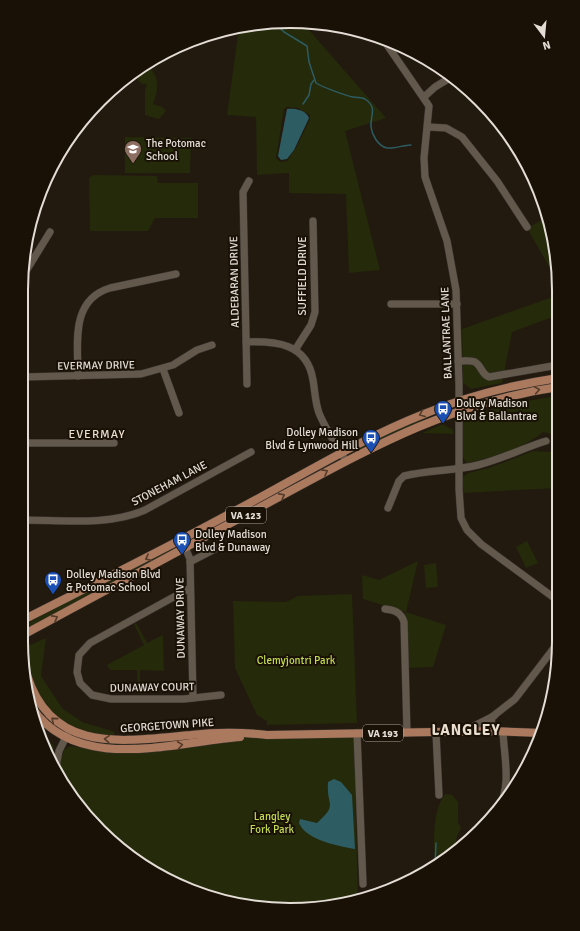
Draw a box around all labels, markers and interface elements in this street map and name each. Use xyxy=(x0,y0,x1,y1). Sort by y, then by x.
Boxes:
north arrow xyxy=(524,16,564,56)
text: N xyxy=(541,38,552,52)
place label: The Potomac School xyxy=(146,137,206,163)
school or university icon: The Potomac School xyxy=(123,139,143,164)
street label: ALDEBARAN DRIVE xyxy=(227,236,242,328)
street label: SUFFIELD DRIVE xyxy=(296,236,309,316)
street label: BALLANTRAE LANE xyxy=(438,287,455,379)
street label: EVERMAY DRIVE xyxy=(57,358,135,373)
one-way arrow xyxy=(534,386,540,395)
place label: Dolley Madison Blvd & Ballantrae xyxy=(456,397,537,423)
bus stop icon: Dolley Madison Blvd & Ballantrae xyxy=(433,399,453,424)
one-way arrow xyxy=(419,410,426,418)
place label: Dolley Madison Blvd & Lynwood Hill xyxy=(265,426,358,452)
district label: EVERMAY xyxy=(68,427,126,442)
bus stop icon: Dolley Madison Blvd & Lynwood Hill xyxy=(361,428,381,453)
street label: STONEHAM LANE xyxy=(129,458,209,509)
one-way arrow xyxy=(321,470,329,477)
one-way arrow xyxy=(278,493,285,501)
road number: VA 123 xyxy=(226,507,266,523)
place label: Dolley Madison Blvd & Dunaway xyxy=(195,528,271,554)
bus stop icon: Dolley Madison Blvd & Dunaway xyxy=(172,530,192,555)
one-way arrow xyxy=(144,553,152,561)
place label: Dolley Madison Blvd & Potomac School xyxy=(66,568,161,594)
bus stop icon: Dolley Madison Blvd & Potomac School xyxy=(43,570,63,595)
street label: DUNAWAY DRIVE xyxy=(173,577,188,659)
one-way arrow xyxy=(51,615,59,622)
park label: Clemyjontri Park xyxy=(257,654,336,667)
street label: DUNAWAY COURT xyxy=(110,680,195,695)
street label: GEORGETOWN PIKE xyxy=(120,716,214,735)
one-way arrow xyxy=(52,718,59,725)
district label: LANGLEY xyxy=(431,721,501,739)
road number: VA 193 xyxy=(363,725,403,741)
one-way arrow xyxy=(104,735,110,744)
one-way arrow xyxy=(176,741,183,750)
park label: Langley Fork Park xyxy=(250,810,295,836)

